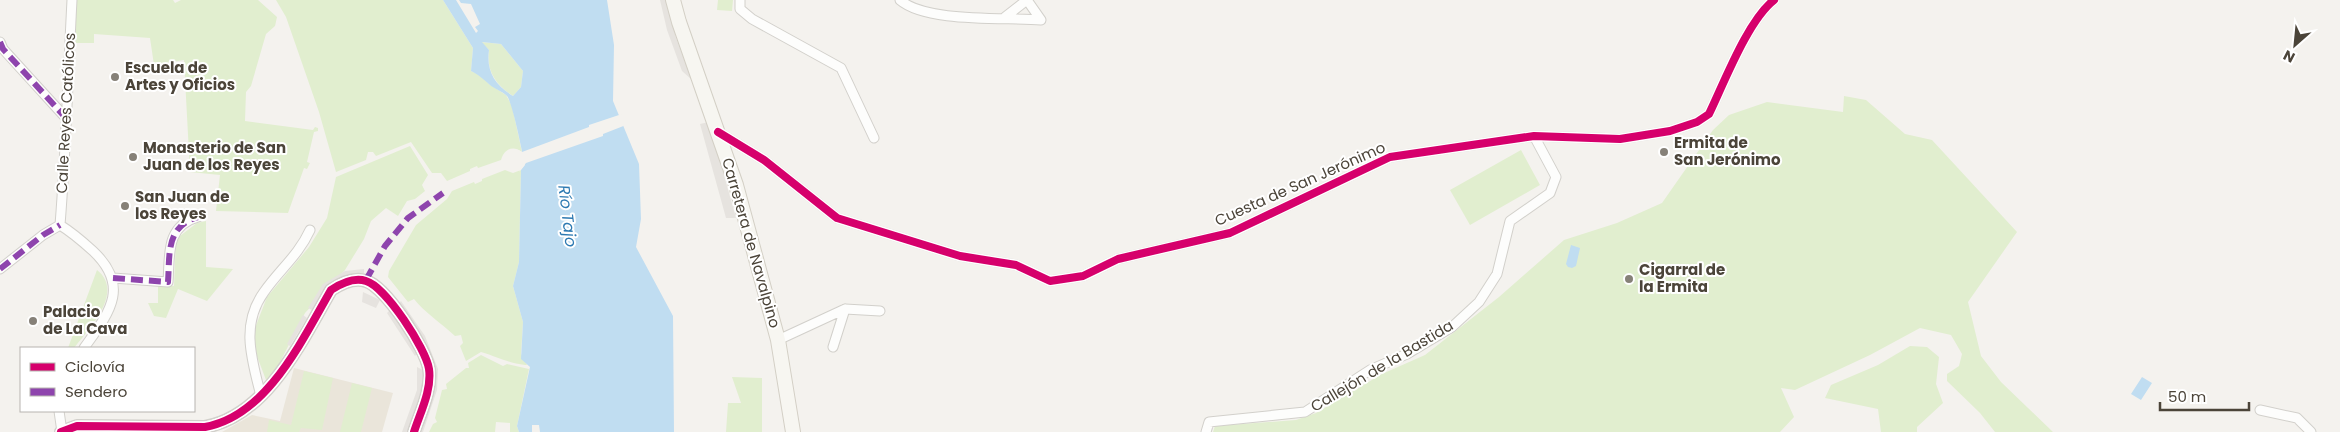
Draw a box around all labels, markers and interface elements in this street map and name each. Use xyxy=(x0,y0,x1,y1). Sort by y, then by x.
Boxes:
north arrow xyxy=(2270,20,2320,70)
street label: Calle Reyes Católicos xyxy=(51,32,80,194)
text: N xyxy=(2280,45,2298,68)
place label: Escuela de Artes y Oficios xyxy=(125,57,235,95)
marker: Escuela de Artes y Oficios xyxy=(109,71,121,83)
place label: Ermita de San Jerónimo xyxy=(1674,132,1781,170)
street label: Cuesta de San Jerónimo xyxy=(1211,136,1388,231)
place label: Monasterio de San Juan de los Reyes xyxy=(143,137,286,175)
marker: Ermita de San Jerónimo xyxy=(1658,146,1670,158)
marker: Monasterio de San Juan de los Reyes xyxy=(127,151,139,163)
street label: Carretera de Navalpino xyxy=(717,155,786,330)
water label: Río Tajo xyxy=(552,184,583,248)
place label: San Juan de los Reyes xyxy=(135,186,229,224)
marker: San Juan de los Reyes xyxy=(119,200,131,212)
place label: Cigarral de la Ermita xyxy=(1639,259,1725,297)
marker: Cigarral de la Ermita xyxy=(1623,273,1635,285)
place label: Palacio de La Cava xyxy=(43,301,127,339)
marker: Palacio de La Cava xyxy=(27,315,39,327)
street label: Callejón de la Bastida xyxy=(1306,315,1457,417)
legend xyxy=(20,347,195,412)
text: Ciclovía xyxy=(65,356,125,377)
scale bar xyxy=(2160,380,2249,412)
text: Sendero xyxy=(65,381,127,402)
text: 50 m xyxy=(2168,386,2206,407)

